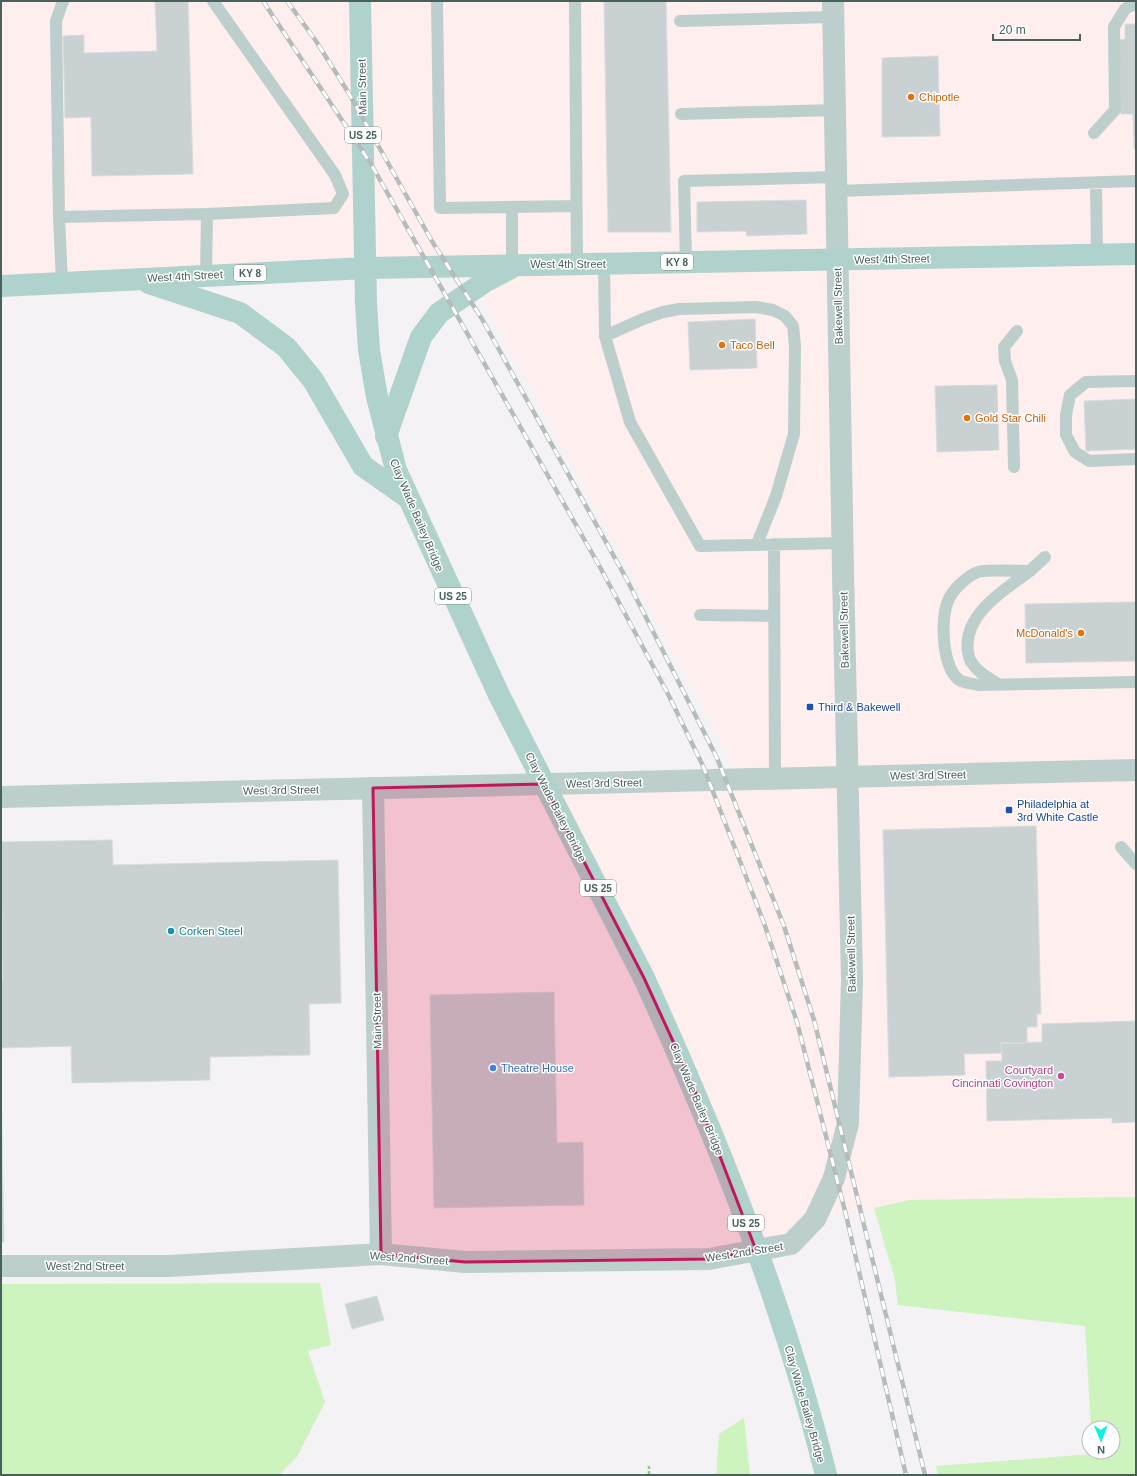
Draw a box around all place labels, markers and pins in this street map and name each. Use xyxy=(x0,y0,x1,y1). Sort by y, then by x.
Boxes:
place label: Chipotle xyxy=(919,91,959,103)
marker: Chipotle xyxy=(906,92,916,102)
place label: Taco Bell xyxy=(730,339,775,351)
marker: Taco Bell xyxy=(717,340,727,350)
place label: Gold Star Chili xyxy=(975,412,1046,424)
marker: Gold Star Chili xyxy=(962,413,972,423)
place label: McDonald's xyxy=(1016,627,1073,639)
marker: McDonald's xyxy=(1076,628,1086,638)
place label: Third & Bakewell xyxy=(818,701,901,713)
marker: Third & Bakewell xyxy=(805,702,815,712)
place label: Philadelphia at 3rd White Castle xyxy=(1017,798,1098,823)
marker: Philadelphia at 3rd White Castle xyxy=(1004,805,1014,815)
place label: Corken Steel xyxy=(179,925,243,937)
marker: Corken Steel xyxy=(166,926,176,936)
place label: Theatre House xyxy=(501,1062,574,1074)
marker: Theatre House xyxy=(488,1063,498,1073)
place label: Courtyard Cincinnati Covington xyxy=(952,1064,1053,1089)
marker: Courtyard Cincinnati Covington xyxy=(1056,1071,1066,1081)

